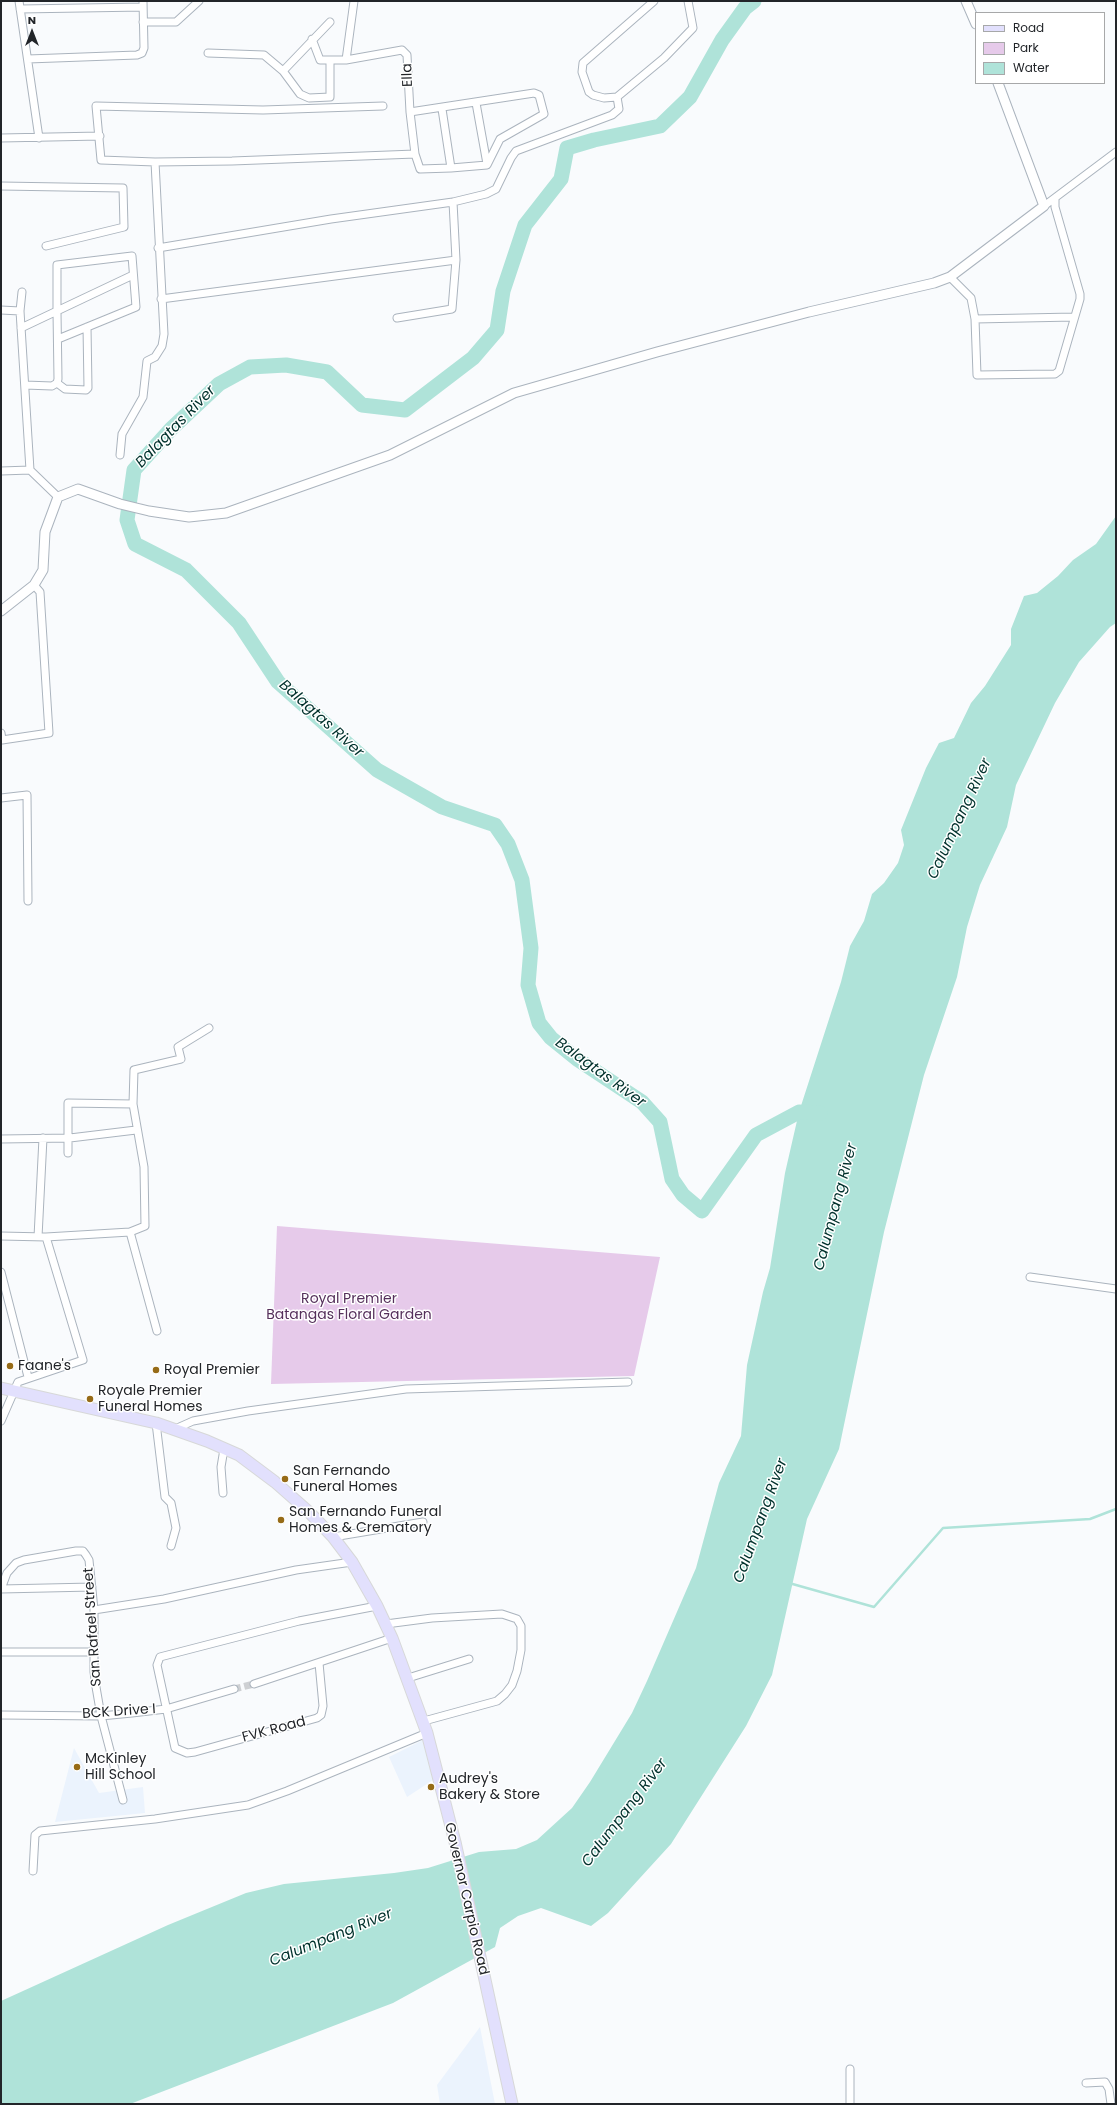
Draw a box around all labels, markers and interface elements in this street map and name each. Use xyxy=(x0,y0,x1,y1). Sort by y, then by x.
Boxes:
north arrow xyxy=(12,12,52,52)
text: N xyxy=(28,12,36,28)
legend xyxy=(975,12,1105,84)
text: Road xyxy=(1013,19,1044,36)
text: Park xyxy=(1013,39,1039,56)
text: Water xyxy=(1013,59,1049,76)
street label: Ella xyxy=(399,63,417,87)
water label: Balagtas River xyxy=(132,382,220,472)
water label: Balagtas River xyxy=(275,676,367,762)
water label: Calumpang River xyxy=(924,756,996,882)
water label: Balagtas River xyxy=(551,1034,649,1112)
water label: Calumpang River xyxy=(810,1141,862,1273)
park label: Royal Premier Batangas Floral Garden xyxy=(266,1291,432,1324)
place label: Faane's xyxy=(18,1358,71,1374)
marker: Faane's xyxy=(5,1361,15,1371)
place label: Royal Premier xyxy=(164,1362,260,1378)
marker: Royal Premier xyxy=(151,1365,161,1375)
place label: Royale Premier Funeral Homes xyxy=(98,1383,203,1416)
marker: Royale Premier Funeral Homes xyxy=(85,1394,95,1404)
water label: Calumpang River xyxy=(730,1456,792,1586)
place label: San Fernando Funeral Homes xyxy=(293,1463,398,1496)
marker: San Fernando Funeral Homes xyxy=(280,1474,290,1484)
place label: San Fernando Funeral Homes & Crematory xyxy=(289,1504,442,1536)
marker: San Fernando Funeral Homes & Crematory xyxy=(276,1515,286,1525)
street label: San Rafael Street xyxy=(80,1567,106,1687)
street label: BCK Drive I xyxy=(82,1701,156,1723)
street label: FVK Road xyxy=(240,1713,308,1747)
place label: McKinley Hill School xyxy=(85,1751,156,1784)
water label: Calumpang River xyxy=(578,1755,672,1871)
marker: McKinley Hill School xyxy=(72,1762,82,1772)
place label: Audrey's Bakery & Store xyxy=(439,1771,540,1804)
marker: Audrey's Bakery & Store xyxy=(426,1782,436,1792)
street label: Governor Carpio Road xyxy=(440,1821,492,1977)
water label: Calumpang River xyxy=(267,1905,395,1971)

